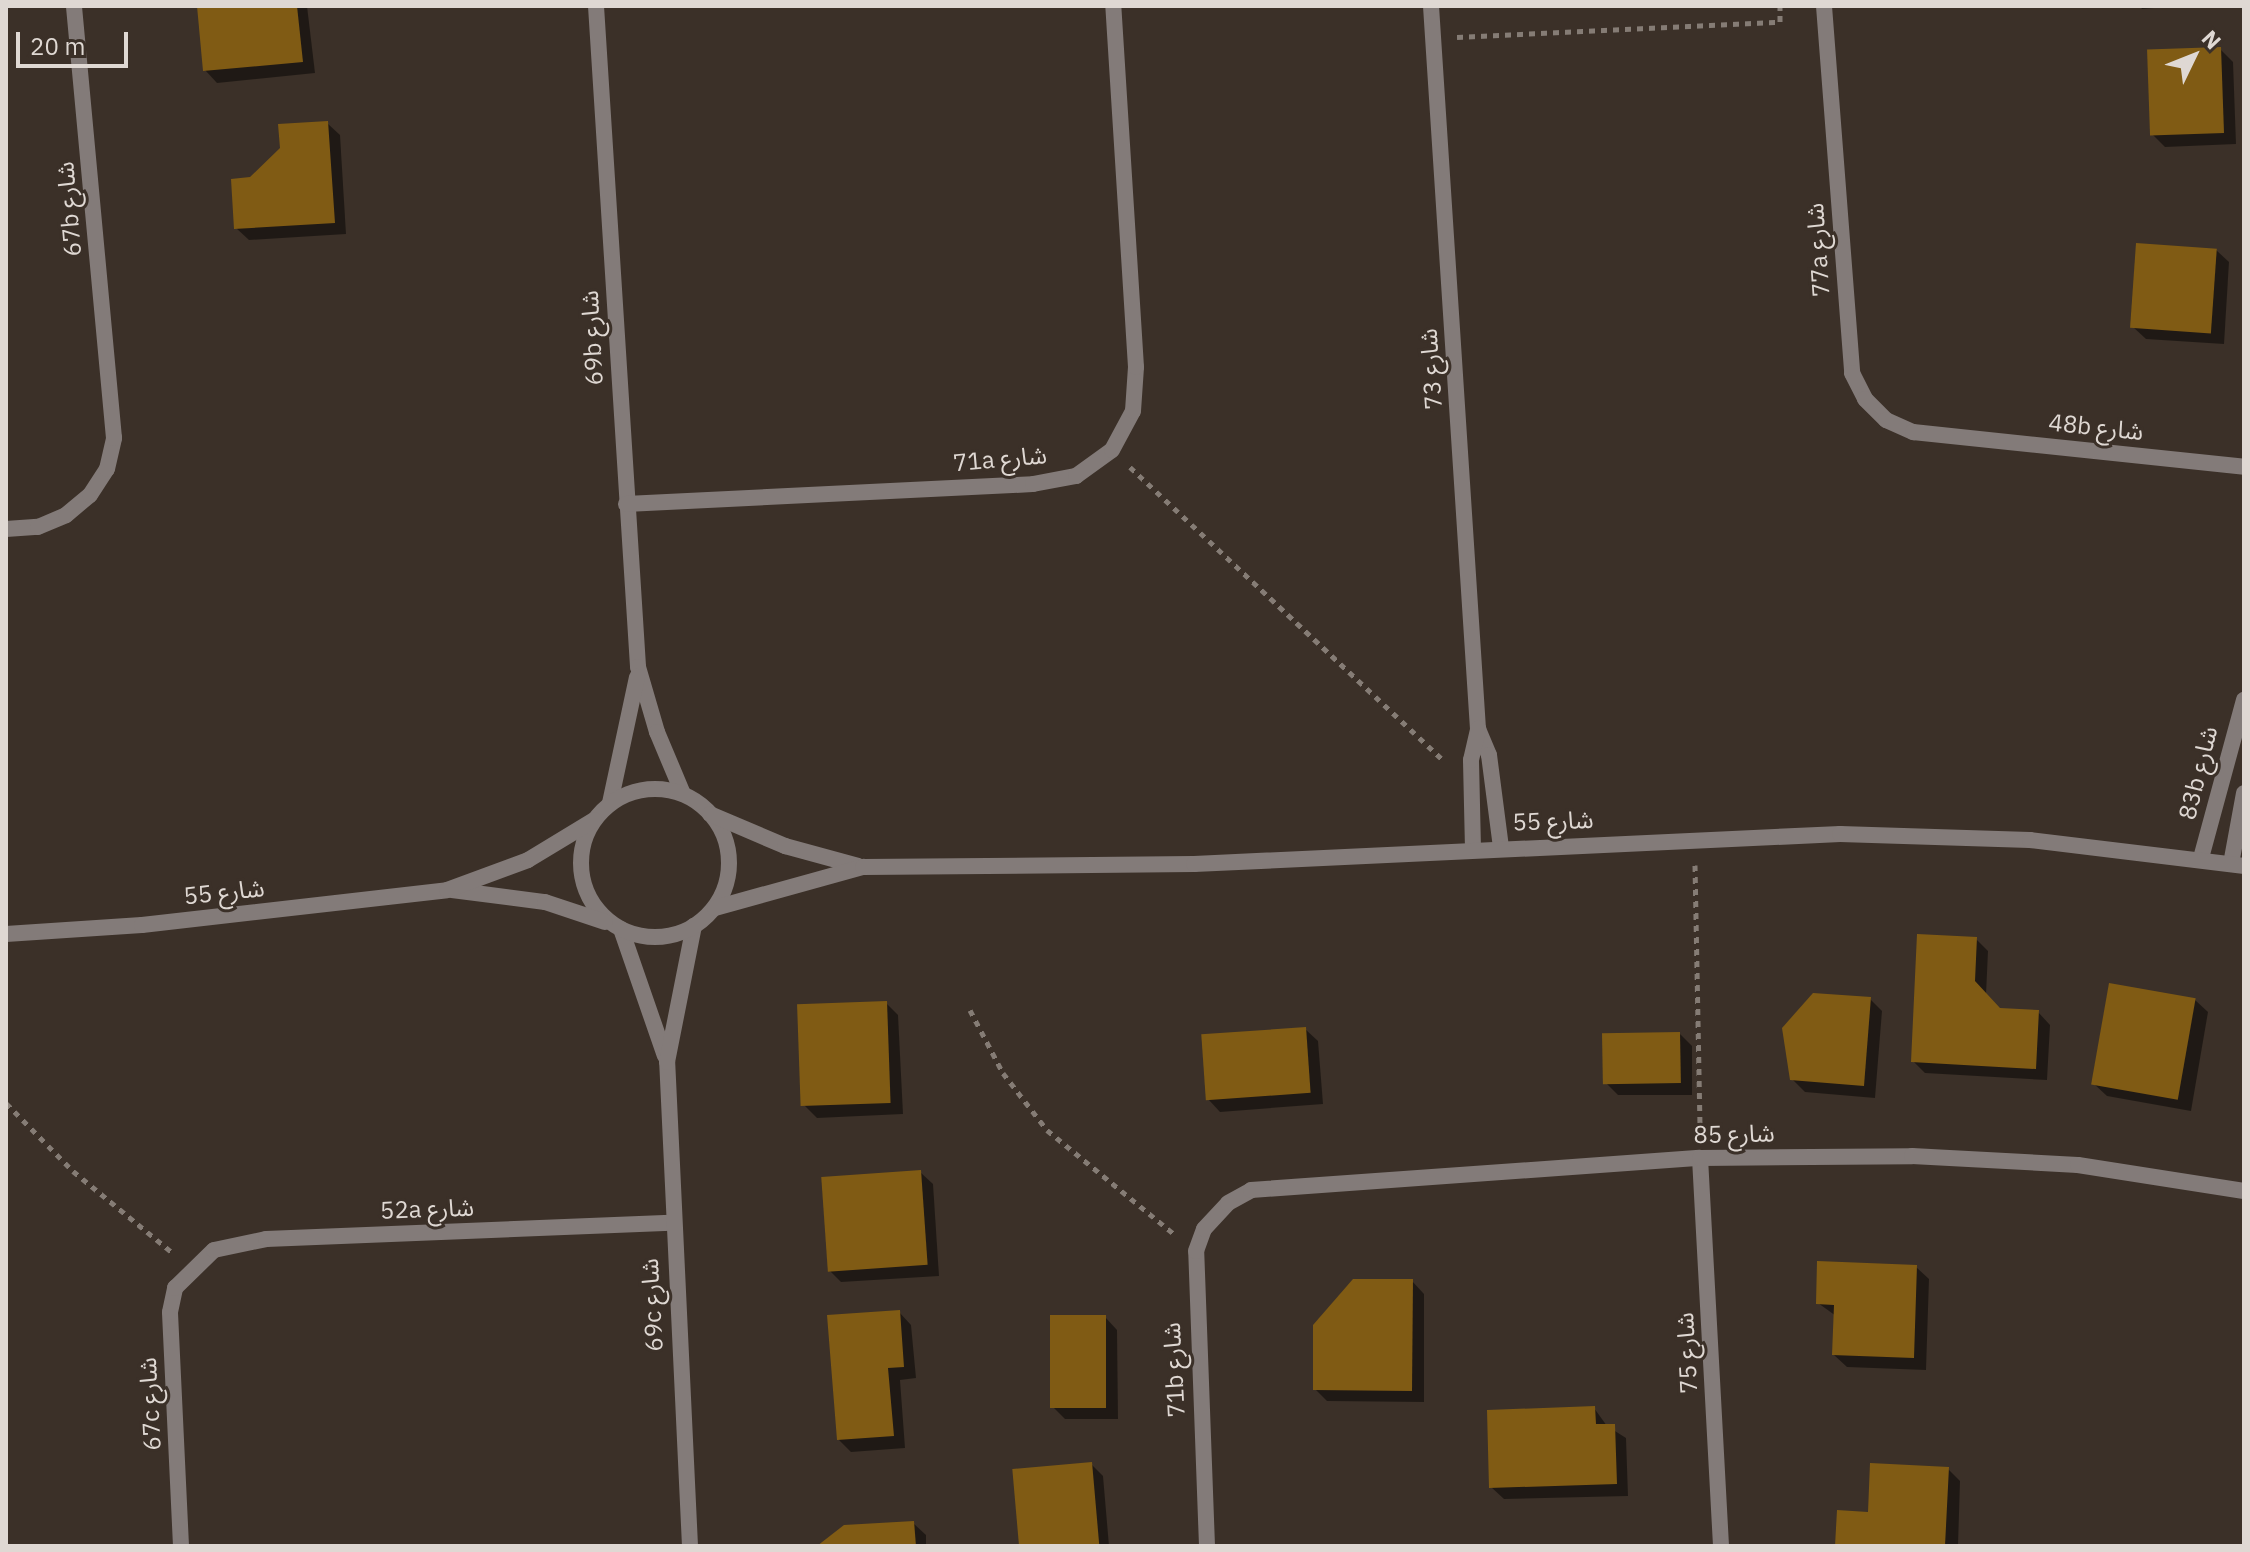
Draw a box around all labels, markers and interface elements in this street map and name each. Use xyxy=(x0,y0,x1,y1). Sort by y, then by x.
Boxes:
scale bar xyxy=(20,16,132,66)
north arrow xyxy=(2154,16,2234,96)
text: N xyxy=(2196,24,2228,55)
text: 20 m xyxy=(30,30,85,62)
street label: 67b شارع xyxy=(51,160,87,258)
street label: 77a شارع xyxy=(1800,202,1836,298)
street label: 69b شارع xyxy=(575,290,609,386)
street label: شارع 73 xyxy=(1414,327,1448,411)
street label: 48b شارع xyxy=(2047,408,2145,446)
street label: 71a شارع xyxy=(952,441,1048,477)
street label: 83b شارع xyxy=(2173,723,2223,823)
street label: شارع 55 xyxy=(1512,805,1594,837)
street label: شارع 55 xyxy=(182,873,266,911)
street label: شارع 85 xyxy=(1693,1119,1775,1149)
street label: 52a شارع xyxy=(379,1193,475,1225)
street label: 69c شارع xyxy=(635,1258,669,1352)
street label: شارع 75 xyxy=(1670,1312,1704,1394)
street label: 71b شارع xyxy=(1157,1322,1191,1418)
street label: 67c شارع xyxy=(133,1357,167,1451)

